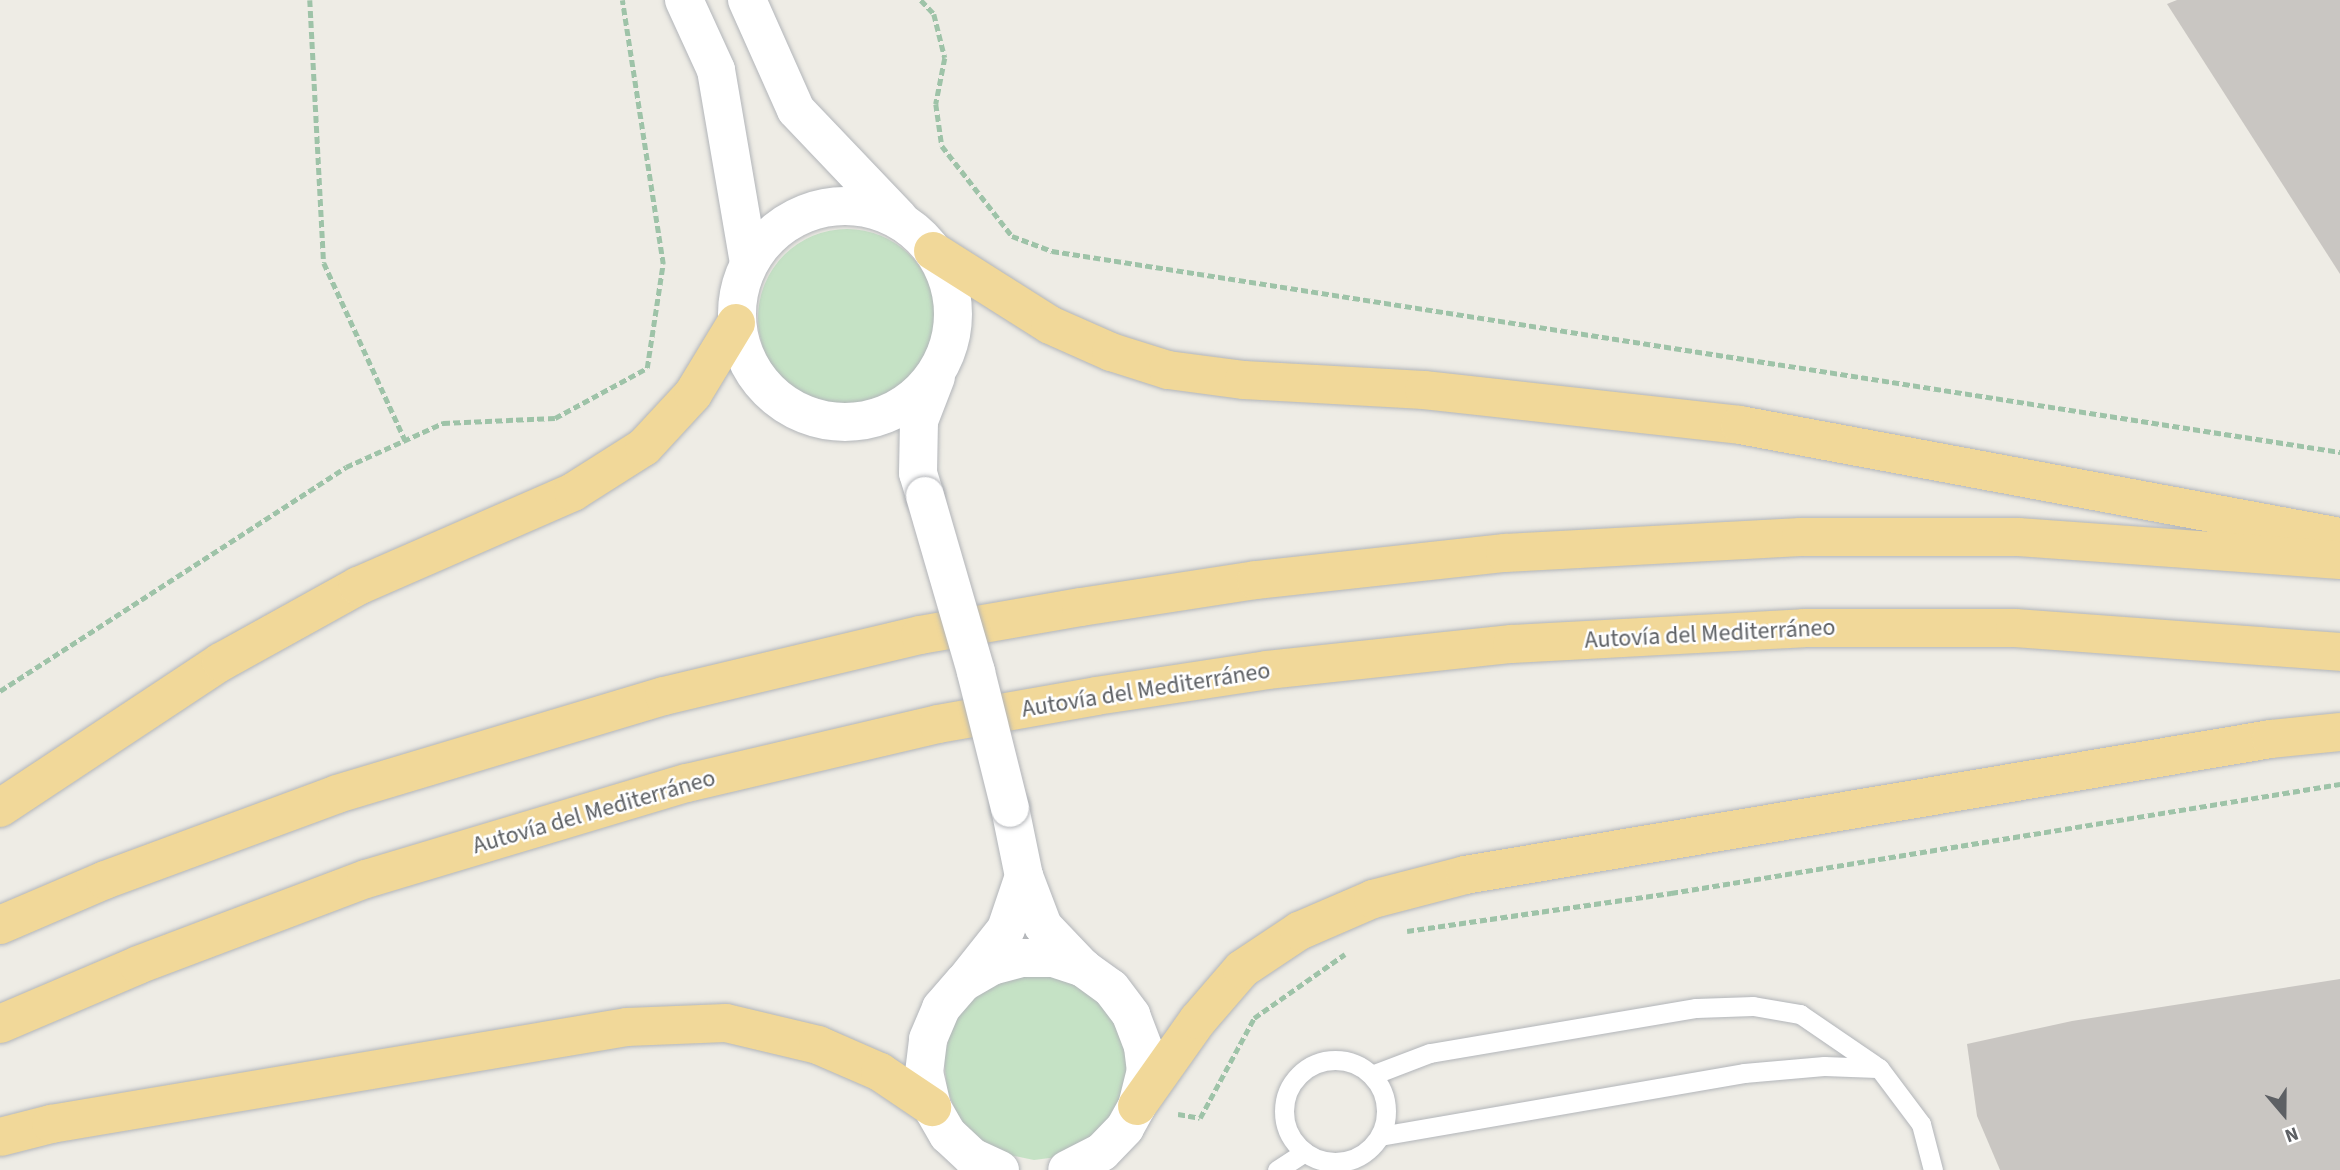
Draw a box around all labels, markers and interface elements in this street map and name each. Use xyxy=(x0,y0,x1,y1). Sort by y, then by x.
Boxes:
street label: Autovía del Mediterráneo xyxy=(1584,613,1836,655)
street label: Autovía del Mediterráneo xyxy=(1020,656,1272,724)
street label: Autovía del Mediterráneo xyxy=(469,764,719,860)
north arrow xyxy=(2249,1079,2319,1149)
text: N xyxy=(2281,1119,2302,1149)

